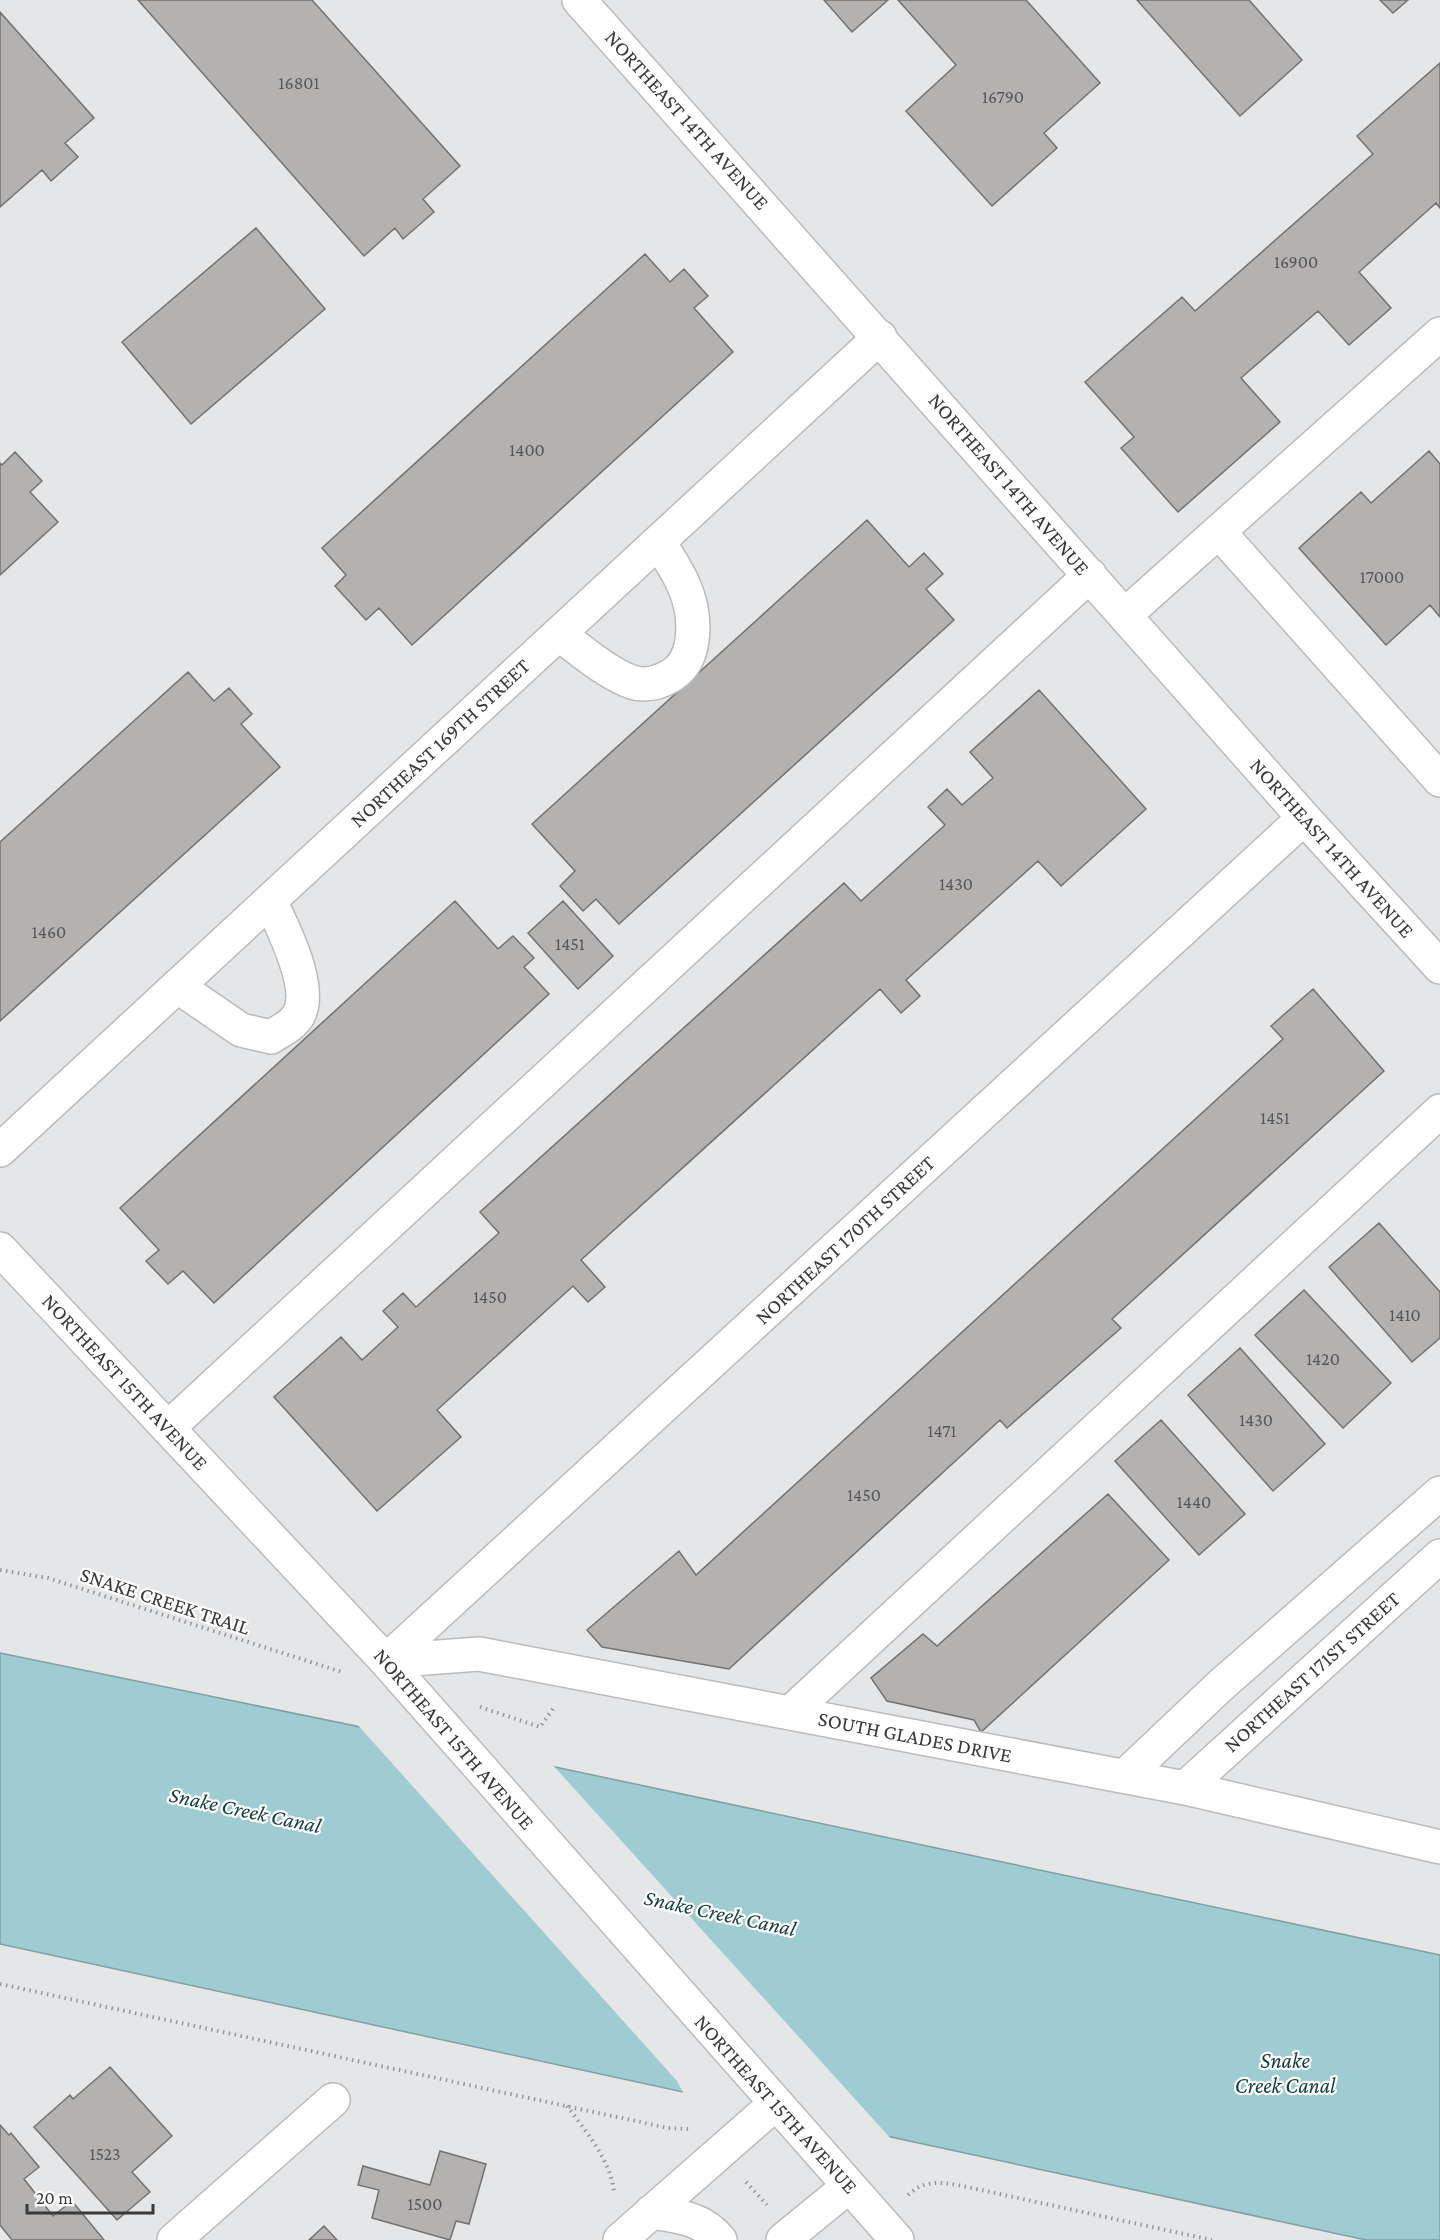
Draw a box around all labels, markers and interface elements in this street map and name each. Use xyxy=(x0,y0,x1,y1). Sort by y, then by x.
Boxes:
street label: NORTHEAST 14TH AVENUE xyxy=(600,25,774,215)
house number: 16801 xyxy=(279,73,319,93)
house number: 16790 xyxy=(982,87,1024,107)
house number: 16900 xyxy=(1274,252,1318,272)
street label: NORTHEAST 14TH AVENUE xyxy=(923,388,1095,580)
house number: 1400 xyxy=(509,440,545,460)
house number: 17000 xyxy=(1360,567,1404,587)
street label: NORTHEAST 169TH STREET xyxy=(345,653,535,832)
street label: NORTHEAST 14TH AVENUE xyxy=(1245,753,1419,943)
house number: 1430 xyxy=(939,874,973,894)
house number: 1460 xyxy=(32,922,66,942)
house number: 1451 xyxy=(555,934,585,954)
house number: 1451 xyxy=(1260,1108,1290,1128)
street label: NORTHEAST 170TH STREET xyxy=(750,1150,940,1329)
house number: 1450 xyxy=(473,1287,507,1307)
street label: NORTHEAST 15TH AVENUE xyxy=(37,1289,213,1475)
house number: 1410 xyxy=(1389,1305,1421,1325)
house number: 1420 xyxy=(1306,1349,1340,1369)
house number: 1430 xyxy=(1239,1410,1273,1430)
house number: 1471 xyxy=(927,1421,957,1441)
house number: 1450 xyxy=(847,1485,881,1505)
house number: 1440 xyxy=(1177,1492,1211,1512)
street label: SNAKE CREEK TRAIL xyxy=(77,1562,253,1640)
street label: NORTHEAST 171ST STREET xyxy=(1219,1586,1405,1757)
street label: NORTHEAST 15TH AVENUE xyxy=(369,1644,539,1834)
street label: SOUTH GLADES DRIVE xyxy=(816,1706,1014,1768)
water label: Snake Creek Canal xyxy=(167,1782,324,1838)
water label: Snake Creek Canal xyxy=(642,1885,799,1941)
street label: NORTHEAST 15TH AVENUE xyxy=(689,2010,863,2198)
water label: Snake Creek Canal xyxy=(1235,2048,1336,2098)
house number: 1523 xyxy=(89,2144,121,2164)
scale bar xyxy=(27,2177,153,2215)
text: 20 m xyxy=(36,2188,73,2208)
house number: 1500 xyxy=(408,2194,442,2214)

